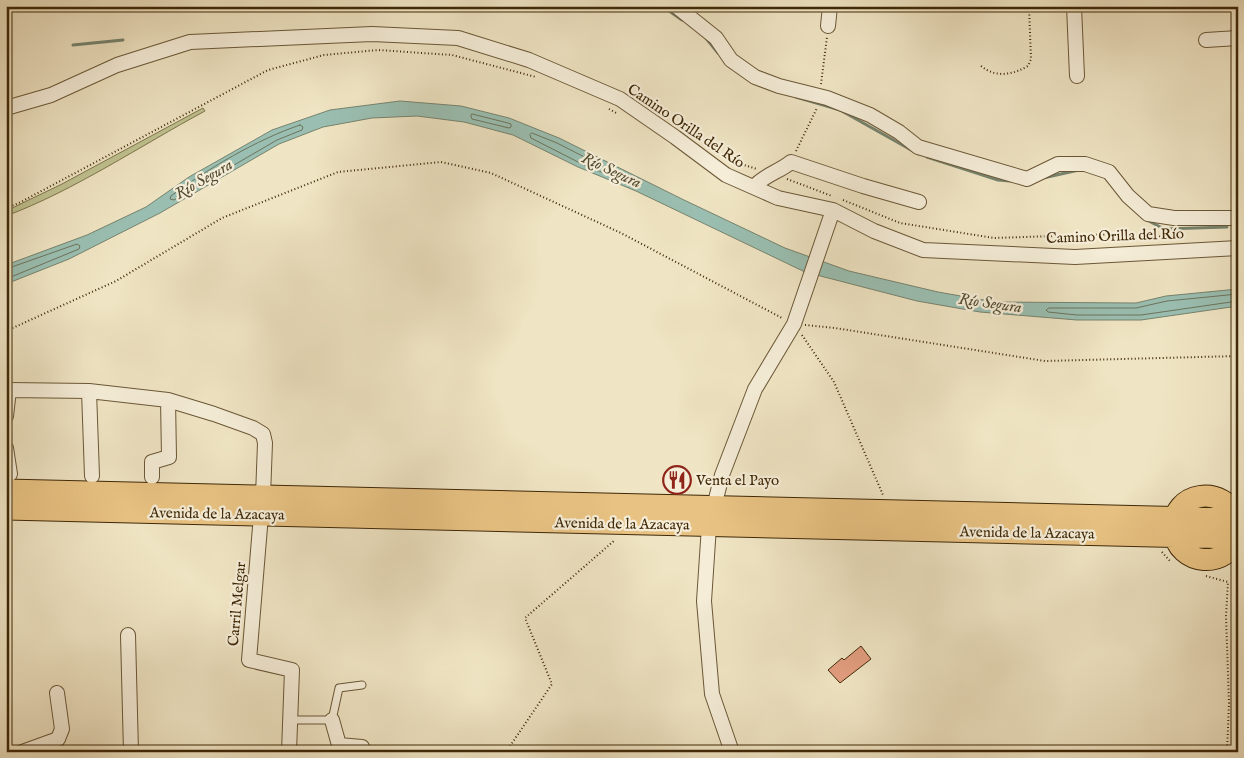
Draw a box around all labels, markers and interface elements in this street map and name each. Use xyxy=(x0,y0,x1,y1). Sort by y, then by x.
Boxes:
street label: Camino Orilla del Río xyxy=(624,80,748,172)
water label: Río Segura xyxy=(578,148,644,194)
water label: Río Segura xyxy=(171,155,237,205)
street label: Camino Orilla del Río xyxy=(1046,224,1184,248)
water label: Río Segura xyxy=(957,290,1023,318)
restaurant icon: Venta el Payo xyxy=(662,465,692,495)
place label: Venta el Payo xyxy=(695,471,779,490)
street label: Avenida de la Azacaya xyxy=(148,503,285,525)
street label: Avenida de la Azacaya xyxy=(553,513,690,535)
street label: Avenida de la Azacaya xyxy=(958,522,1095,544)
street label: Carril Melgar xyxy=(224,560,250,647)

